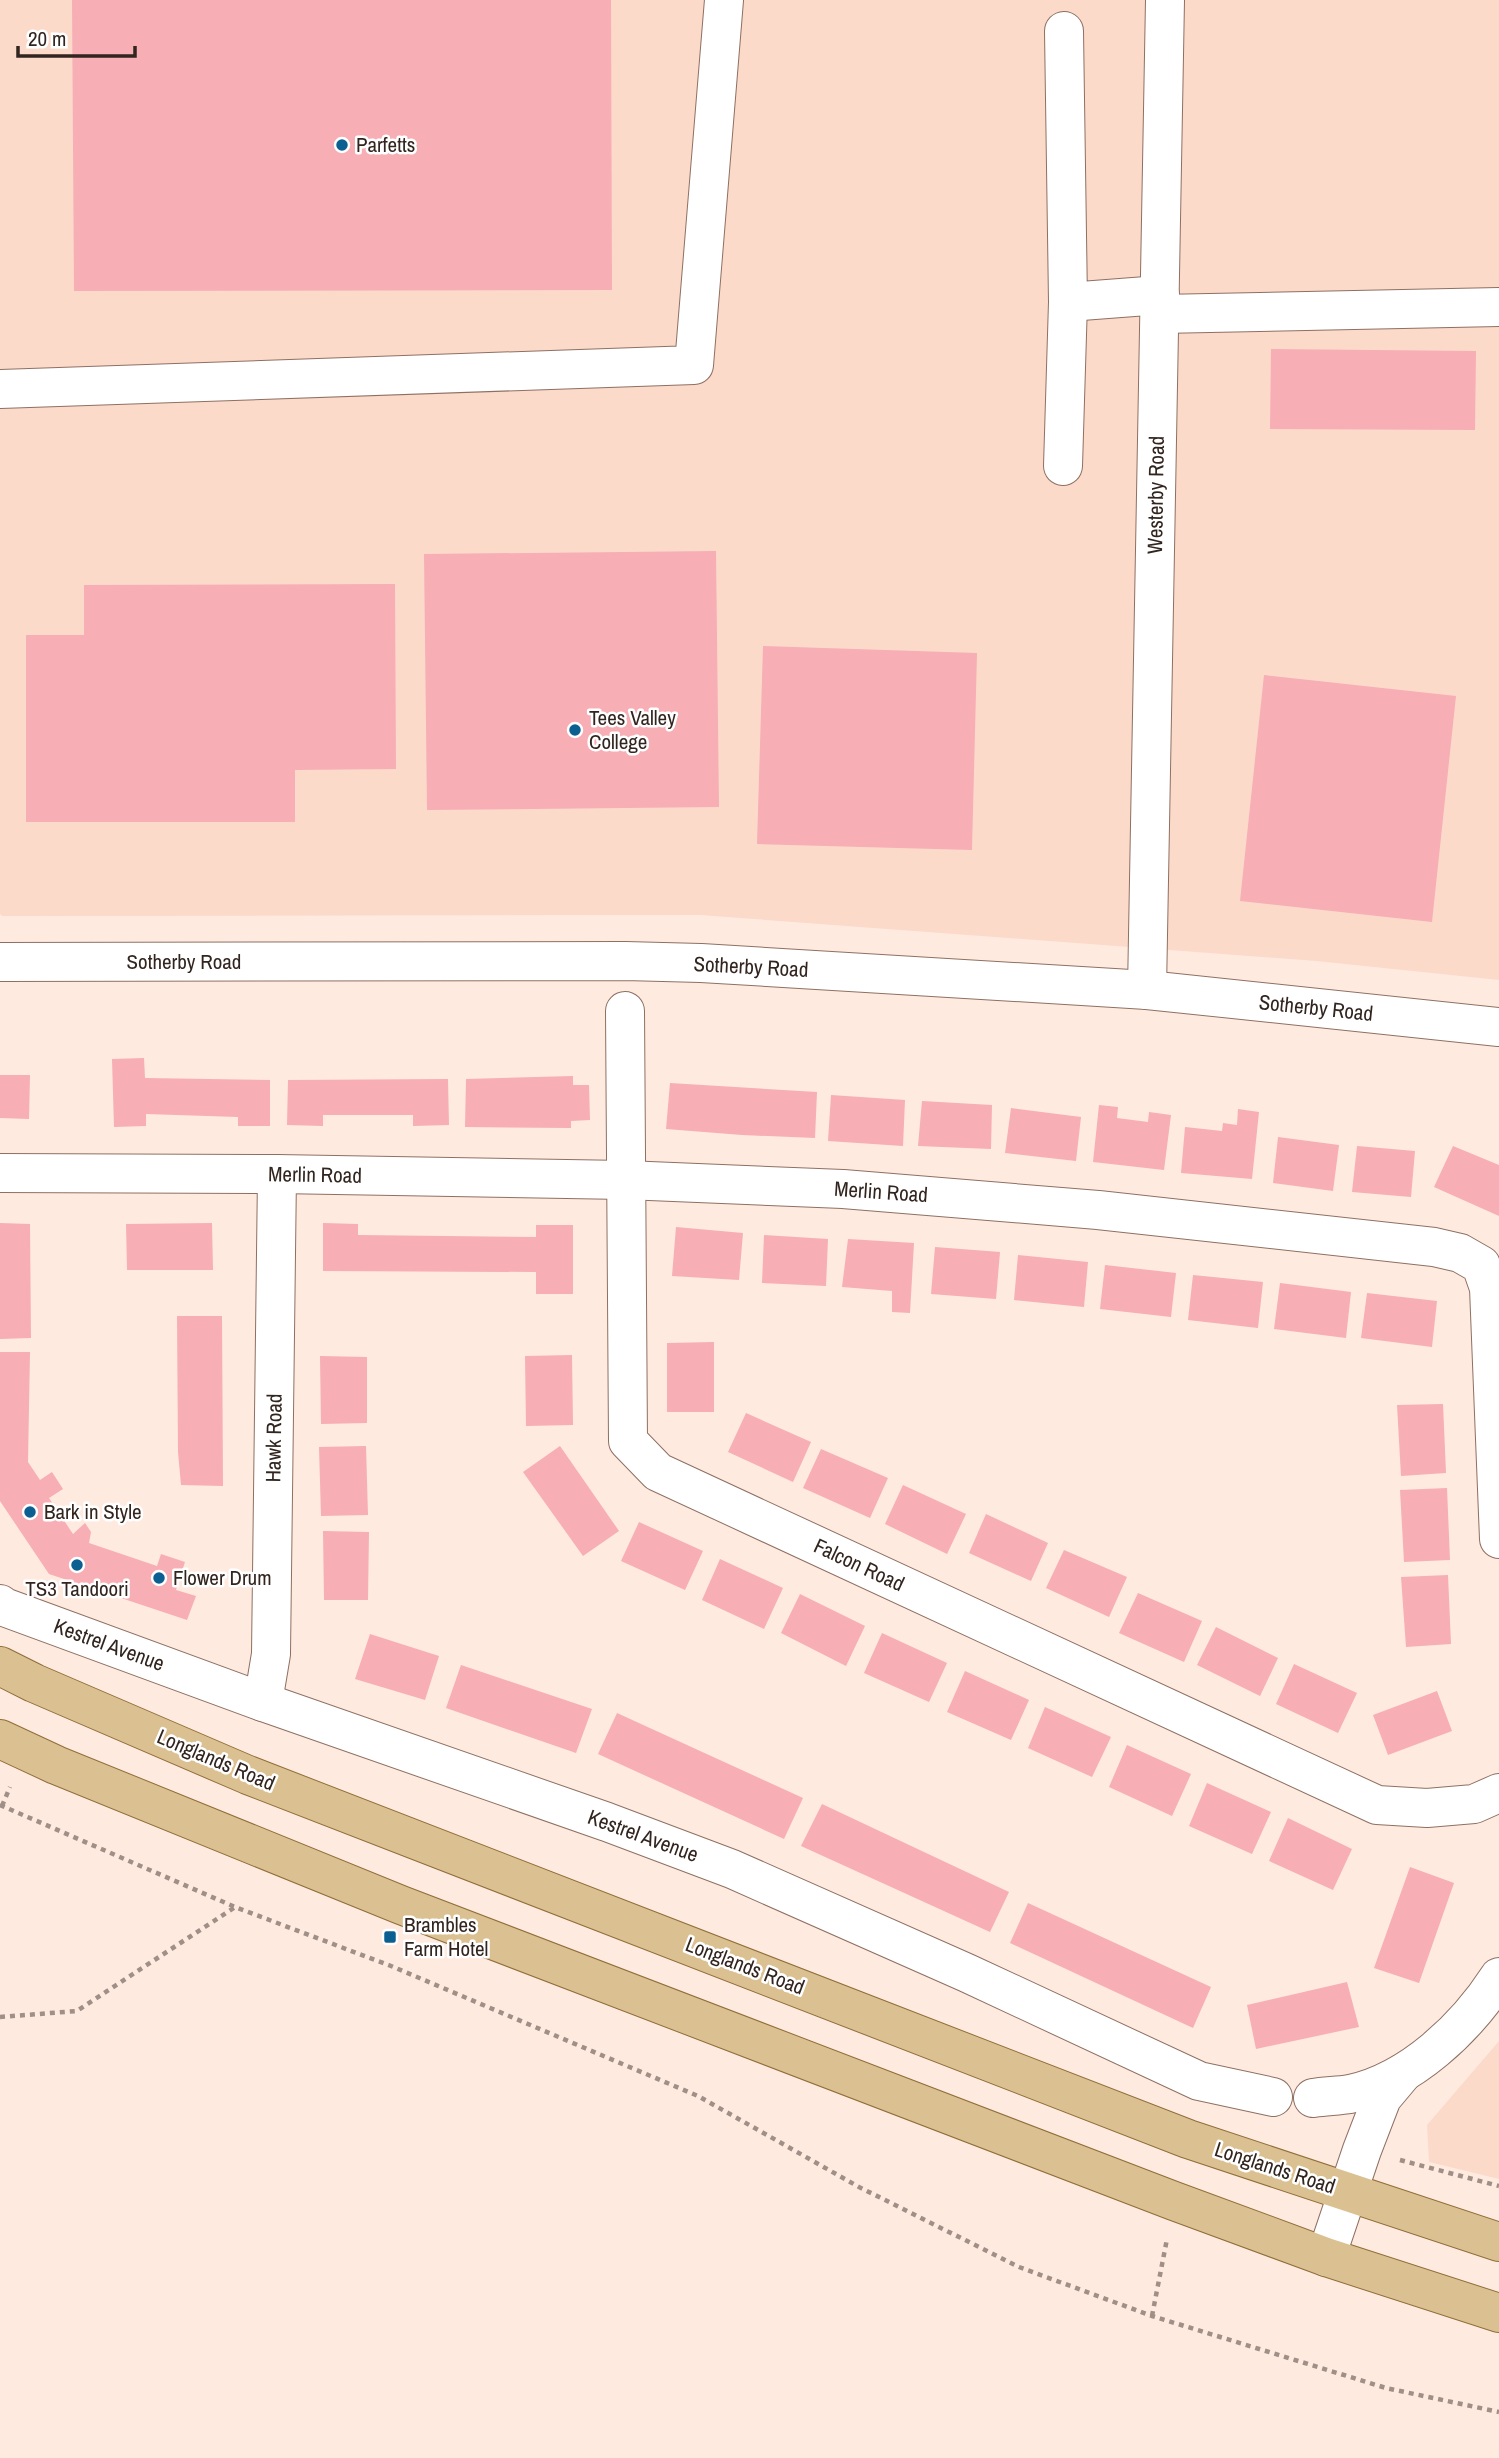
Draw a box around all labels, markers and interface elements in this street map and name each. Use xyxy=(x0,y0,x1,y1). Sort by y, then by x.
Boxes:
scale bar xyxy=(18,14,135,58)
text: 20 m xyxy=(28,24,66,53)
place label: Parfetts xyxy=(356,130,415,159)
marker: Parfetts xyxy=(334,137,350,153)
street label: Westerby Road xyxy=(1140,436,1171,554)
place label: Tees Valley College xyxy=(589,703,676,756)
marker: Tees Valley College xyxy=(567,722,583,738)
street label: Sotherby Road xyxy=(127,947,241,976)
street label: Sotherby Road xyxy=(693,949,809,984)
street label: Sotherby Road xyxy=(1257,987,1375,1028)
street label: Merlin Road xyxy=(268,1159,362,1190)
street label: Merlin Road xyxy=(833,1174,929,1209)
street label: Hawk Road xyxy=(258,1393,289,1483)
place label: Bark in Style xyxy=(44,1497,142,1526)
marker: Bark in Style xyxy=(22,1504,38,1520)
street label: Falcon Road xyxy=(809,1531,909,1598)
marker: TS3 Tandoori xyxy=(69,1557,85,1573)
place label: Flower Drum xyxy=(173,1563,272,1592)
marker: Flower Drum xyxy=(151,1570,167,1586)
place label: TS3 Tandoori xyxy=(25,1574,129,1603)
street label: Kestrel Avenue xyxy=(50,1611,168,1678)
street label: Longlands Road xyxy=(153,1722,280,1797)
street label: Kestrel Avenue xyxy=(584,1802,702,1869)
place label: Brambles Farm Hotel xyxy=(404,1910,488,1963)
marker: Brambles Farm Hotel xyxy=(382,1929,398,1945)
street label: Longlands Road xyxy=(681,1930,809,2002)
street label: Longlands Road xyxy=(1211,2134,1339,2201)

